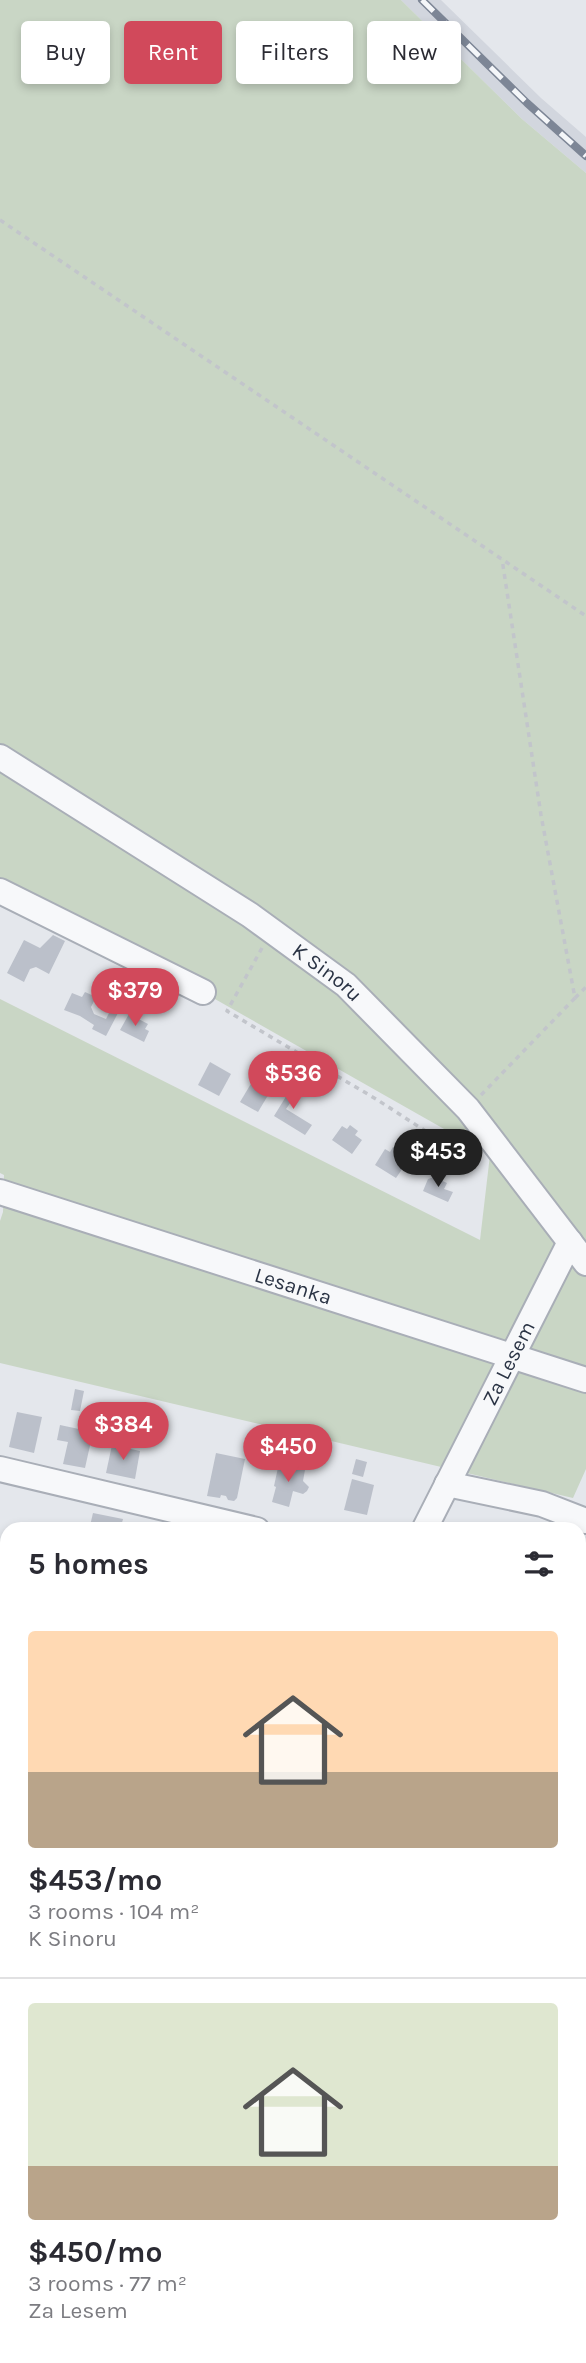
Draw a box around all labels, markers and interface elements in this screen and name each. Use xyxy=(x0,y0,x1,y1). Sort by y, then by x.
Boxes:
chip: Buy xyxy=(21,21,110,84)
chip: Rent xyxy=(124,21,222,84)
chip: Filters xyxy=(236,21,353,84)
chip: New xyxy=(367,21,461,84)
street label: K Sinoru xyxy=(288,938,367,1006)
pin: $379 xyxy=(94,968,176,1028)
text: $379 xyxy=(107,977,163,1004)
pin: $536 xyxy=(252,1052,334,1111)
text: $536 xyxy=(264,1060,322,1087)
pin: $453 xyxy=(397,1130,479,1189)
text: $453 xyxy=(409,1138,467,1165)
street label: Lesanka xyxy=(252,1263,335,1310)
street label: Za Lesem xyxy=(477,1317,540,1409)
pin: $384 xyxy=(82,1402,164,1462)
text: $384 xyxy=(94,1411,152,1438)
pin: $450 xyxy=(247,1424,329,1484)
text: $450 xyxy=(259,1433,317,1460)
icon: filters xyxy=(520,1545,558,1583)
text: 5 homes xyxy=(28,1546,149,1582)
icon: home xyxy=(230,1677,356,1803)
text: $453/mo xyxy=(28,1862,162,1898)
text: 3 rooms · 104 m² xyxy=(28,1898,199,1925)
text: K Sinoru xyxy=(28,1925,117,1952)
icon: home xyxy=(230,2049,356,2175)
text: $450/mo xyxy=(28,2234,163,2270)
text: 3 rooms · 77 m² xyxy=(28,2270,187,2297)
text: Za Lesem xyxy=(28,2297,128,2324)

